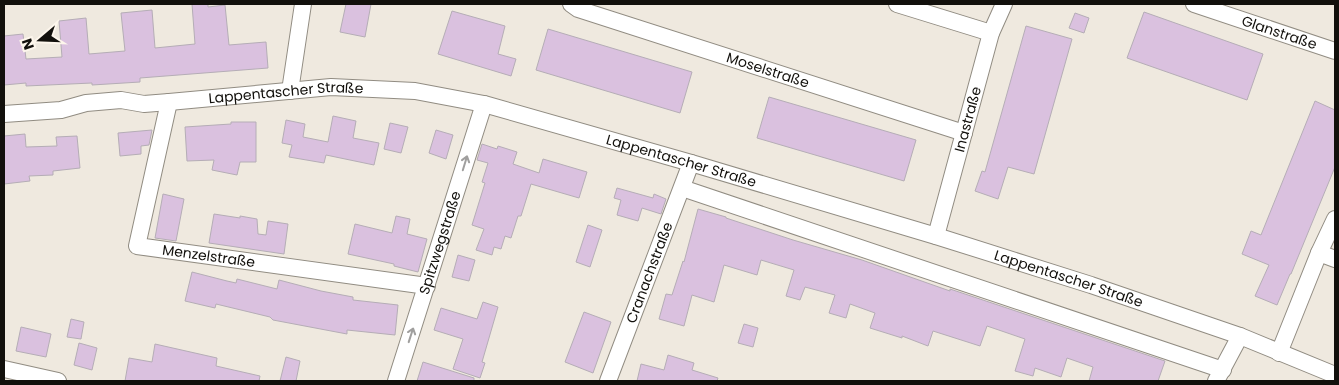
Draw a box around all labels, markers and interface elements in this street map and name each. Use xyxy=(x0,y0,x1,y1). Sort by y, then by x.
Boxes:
street label: Glanstraße xyxy=(1239,11,1320,54)
north arrow xyxy=(15,15,65,65)
text: N xyxy=(17,36,39,52)
street label: Moselstraße xyxy=(724,47,812,93)
street label: Lappentascher Straße xyxy=(208,77,364,108)
street label: Inastraße xyxy=(949,84,986,154)
street label: Lappentascher Straße xyxy=(604,129,759,192)
one-way arrow xyxy=(461,155,471,171)
street label: Spitzwegstraße xyxy=(414,188,466,297)
street label: Cranachstraße xyxy=(621,219,678,326)
street label: Menzelstraße xyxy=(161,240,257,272)
street label: Lappentascher Straße xyxy=(992,245,1146,312)
one-way arrow xyxy=(407,327,417,343)

